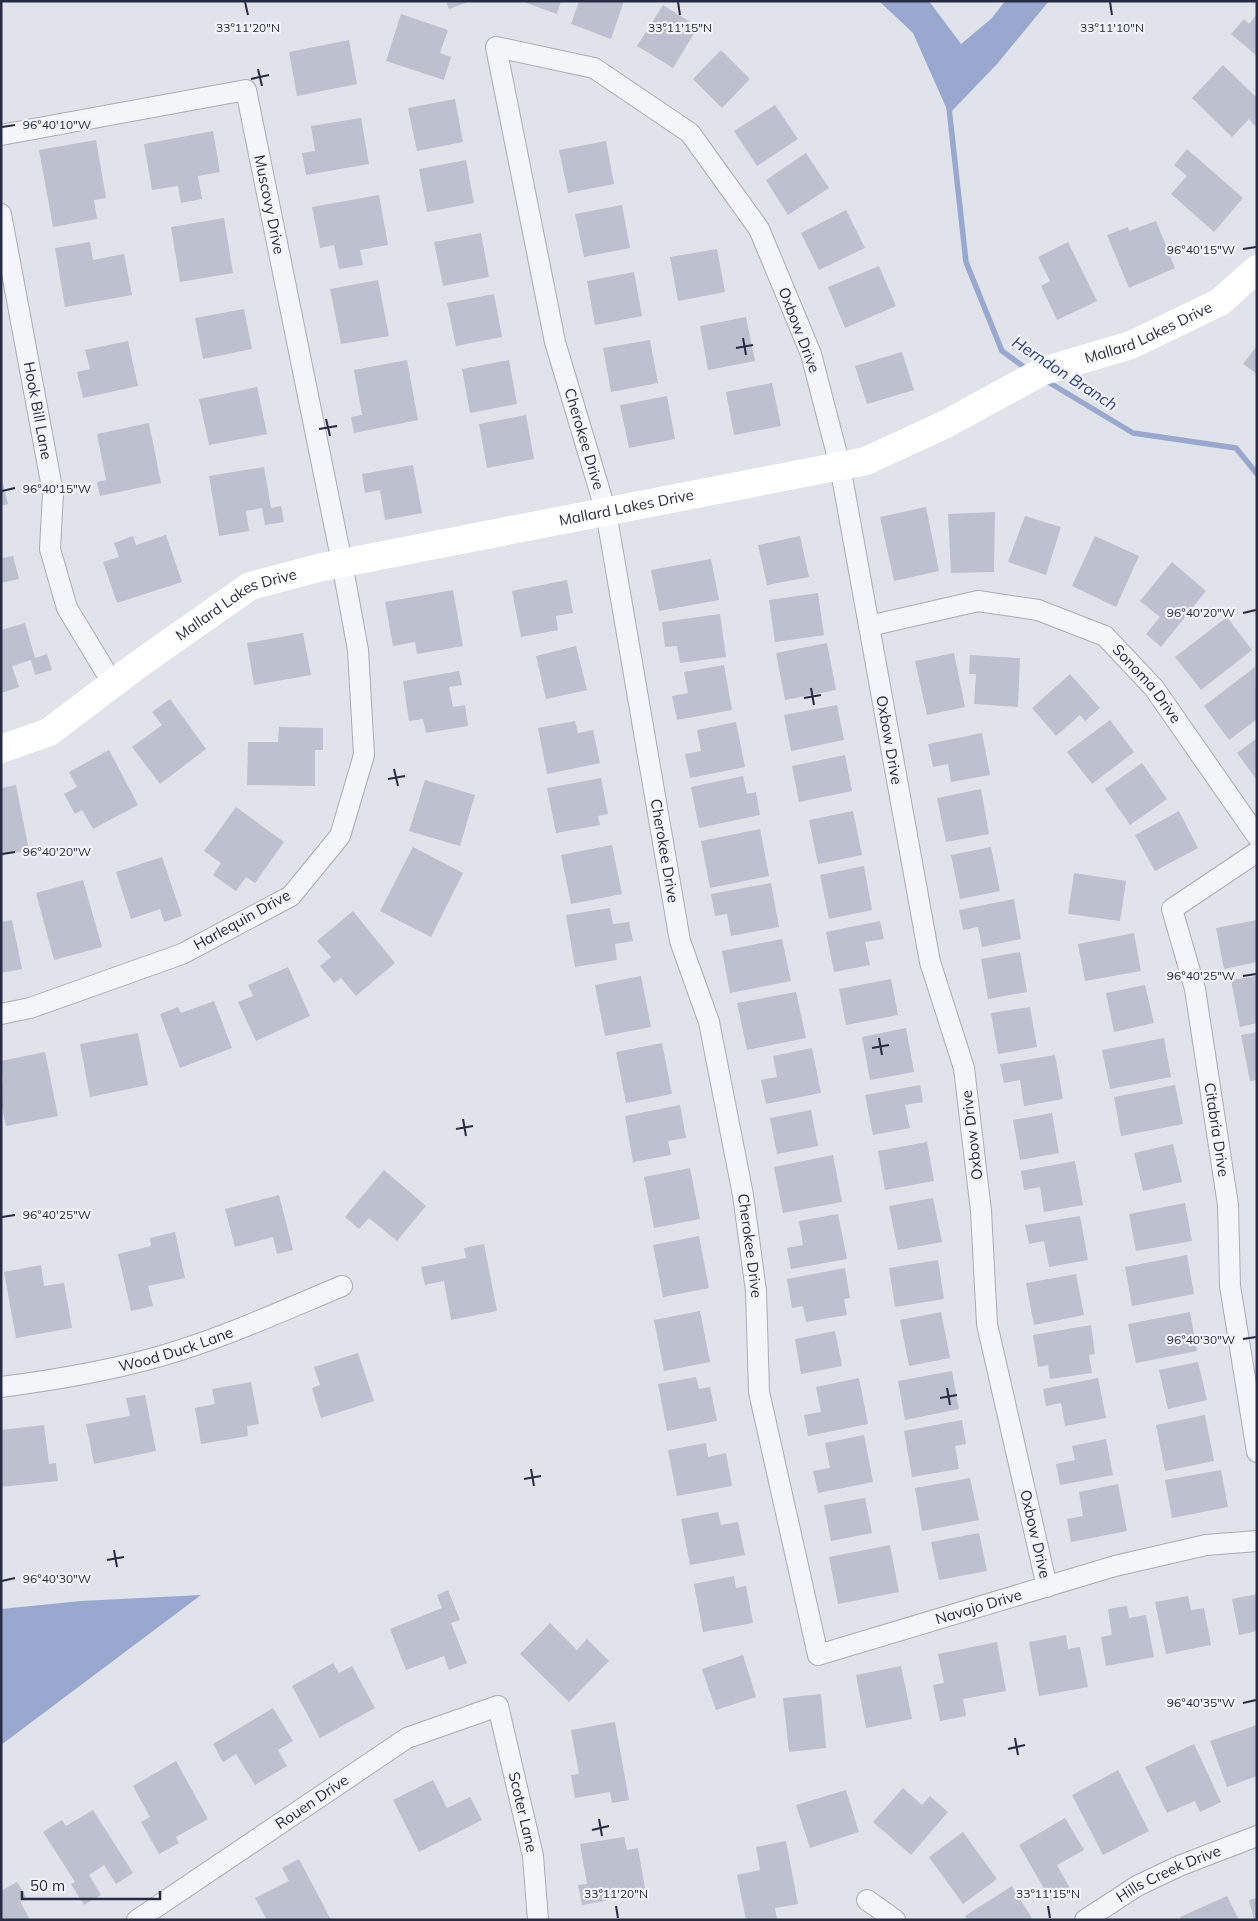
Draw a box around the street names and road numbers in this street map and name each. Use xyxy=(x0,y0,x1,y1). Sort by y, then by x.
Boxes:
street label: Muscovy Drive xyxy=(250,153,289,256)
street label: Oxbow Drive xyxy=(774,284,825,375)
street label: Mallard Lakes Drive xyxy=(1082,297,1215,367)
street label: Hook Bill Lane xyxy=(20,360,57,461)
street label: Cherokee Drive xyxy=(560,386,609,492)
street label: Mallard Lakes Drive xyxy=(557,485,695,530)
street label: Mallard Lakes Drive xyxy=(172,564,299,644)
street label: Sonoma Drive xyxy=(1109,640,1186,727)
street label: Oxbow Drive xyxy=(872,694,907,786)
street label: Cherokee Drive xyxy=(647,797,683,904)
street label: Harlequin Drive xyxy=(190,885,294,954)
street label: Citabria Drive xyxy=(1200,1081,1234,1178)
street label: Oxbow Drive xyxy=(957,1089,986,1181)
street label: Cherokee Drive xyxy=(734,1192,766,1298)
street label: Wood Duck Lane xyxy=(116,1322,236,1376)
street label: Oxbow Drive xyxy=(1016,1488,1055,1580)
street label: Navajo Drive xyxy=(933,1584,1024,1628)
street label: Rouen Drive xyxy=(271,1770,352,1833)
street label: Scoter Lane xyxy=(505,1770,542,1854)
street label: Hills Creek Drive xyxy=(1112,1841,1223,1906)

